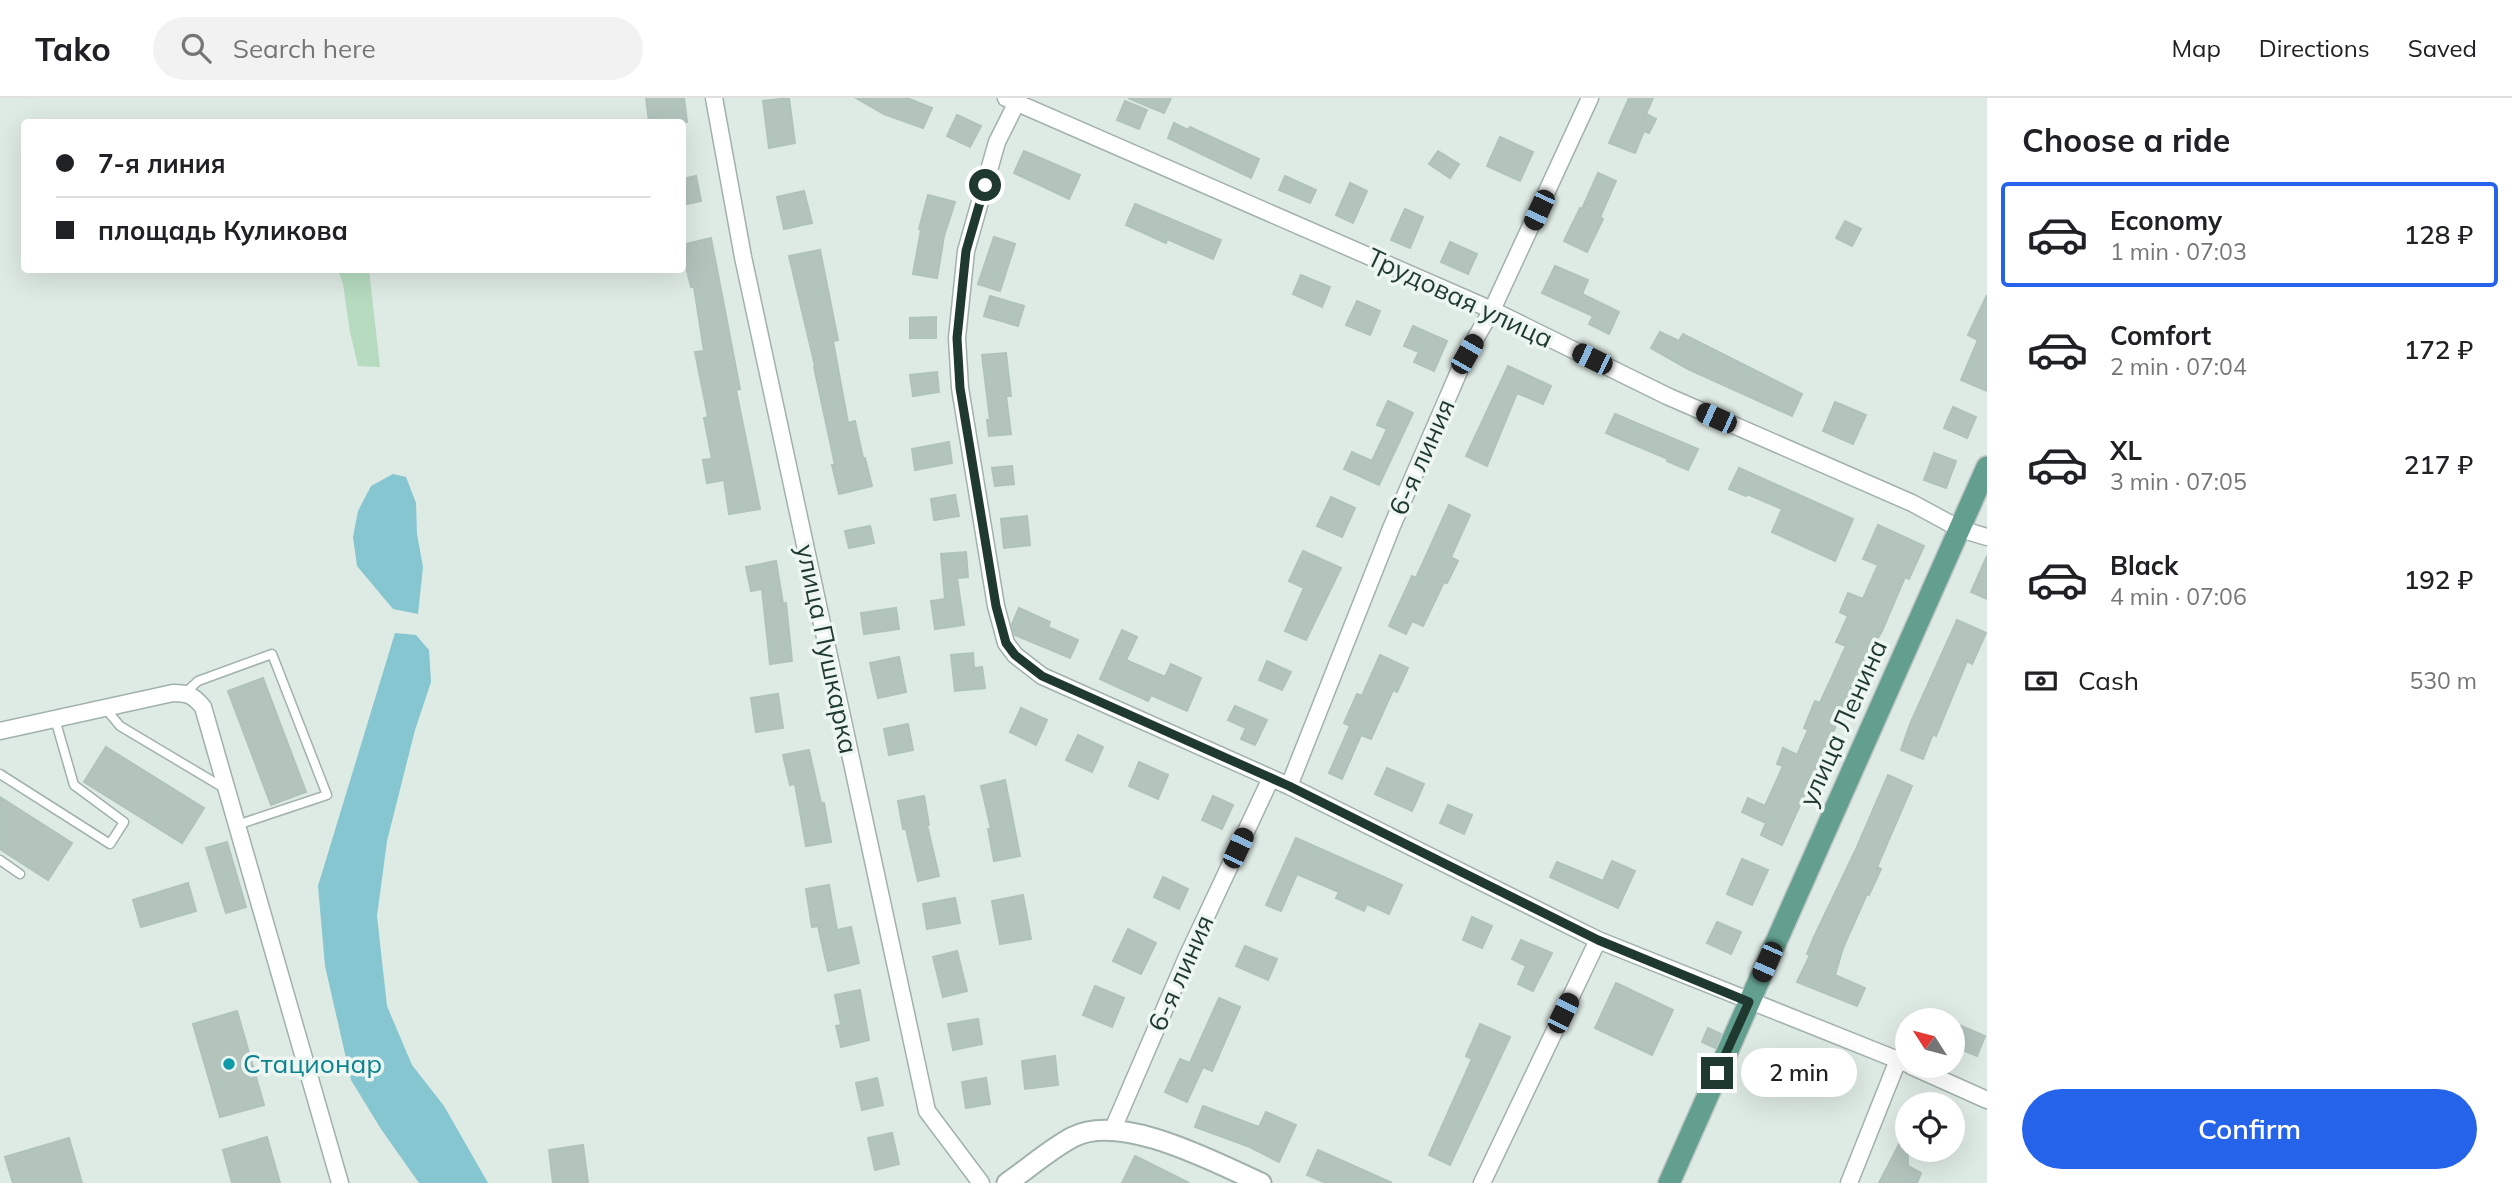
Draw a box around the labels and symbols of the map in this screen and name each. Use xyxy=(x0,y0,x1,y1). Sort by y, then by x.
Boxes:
route start xyxy=(969,169,1001,201)
car xyxy=(1521,187,1558,233)
street label: Трудовая улица xyxy=(1362,240,1558,355)
car xyxy=(1448,331,1487,377)
car xyxy=(1569,340,1616,378)
street label: 6-я линия xyxy=(1381,394,1462,520)
car xyxy=(1693,400,1740,436)
street label: улица Пушкарка xyxy=(789,541,866,757)
street label: улица Ленина xyxy=(1791,634,1894,811)
car xyxy=(1220,825,1257,871)
street label: 6-я линия xyxy=(1140,910,1221,1036)
car xyxy=(1749,939,1786,985)
car xyxy=(1545,990,1582,1036)
north arrow xyxy=(1895,1008,1965,1078)
place label: Стационар xyxy=(243,1047,382,1080)
callout: 2 min xyxy=(1742,1048,1857,1098)
marker: Стационар xyxy=(221,1056,237,1072)
route end xyxy=(1701,1057,1733,1089)

